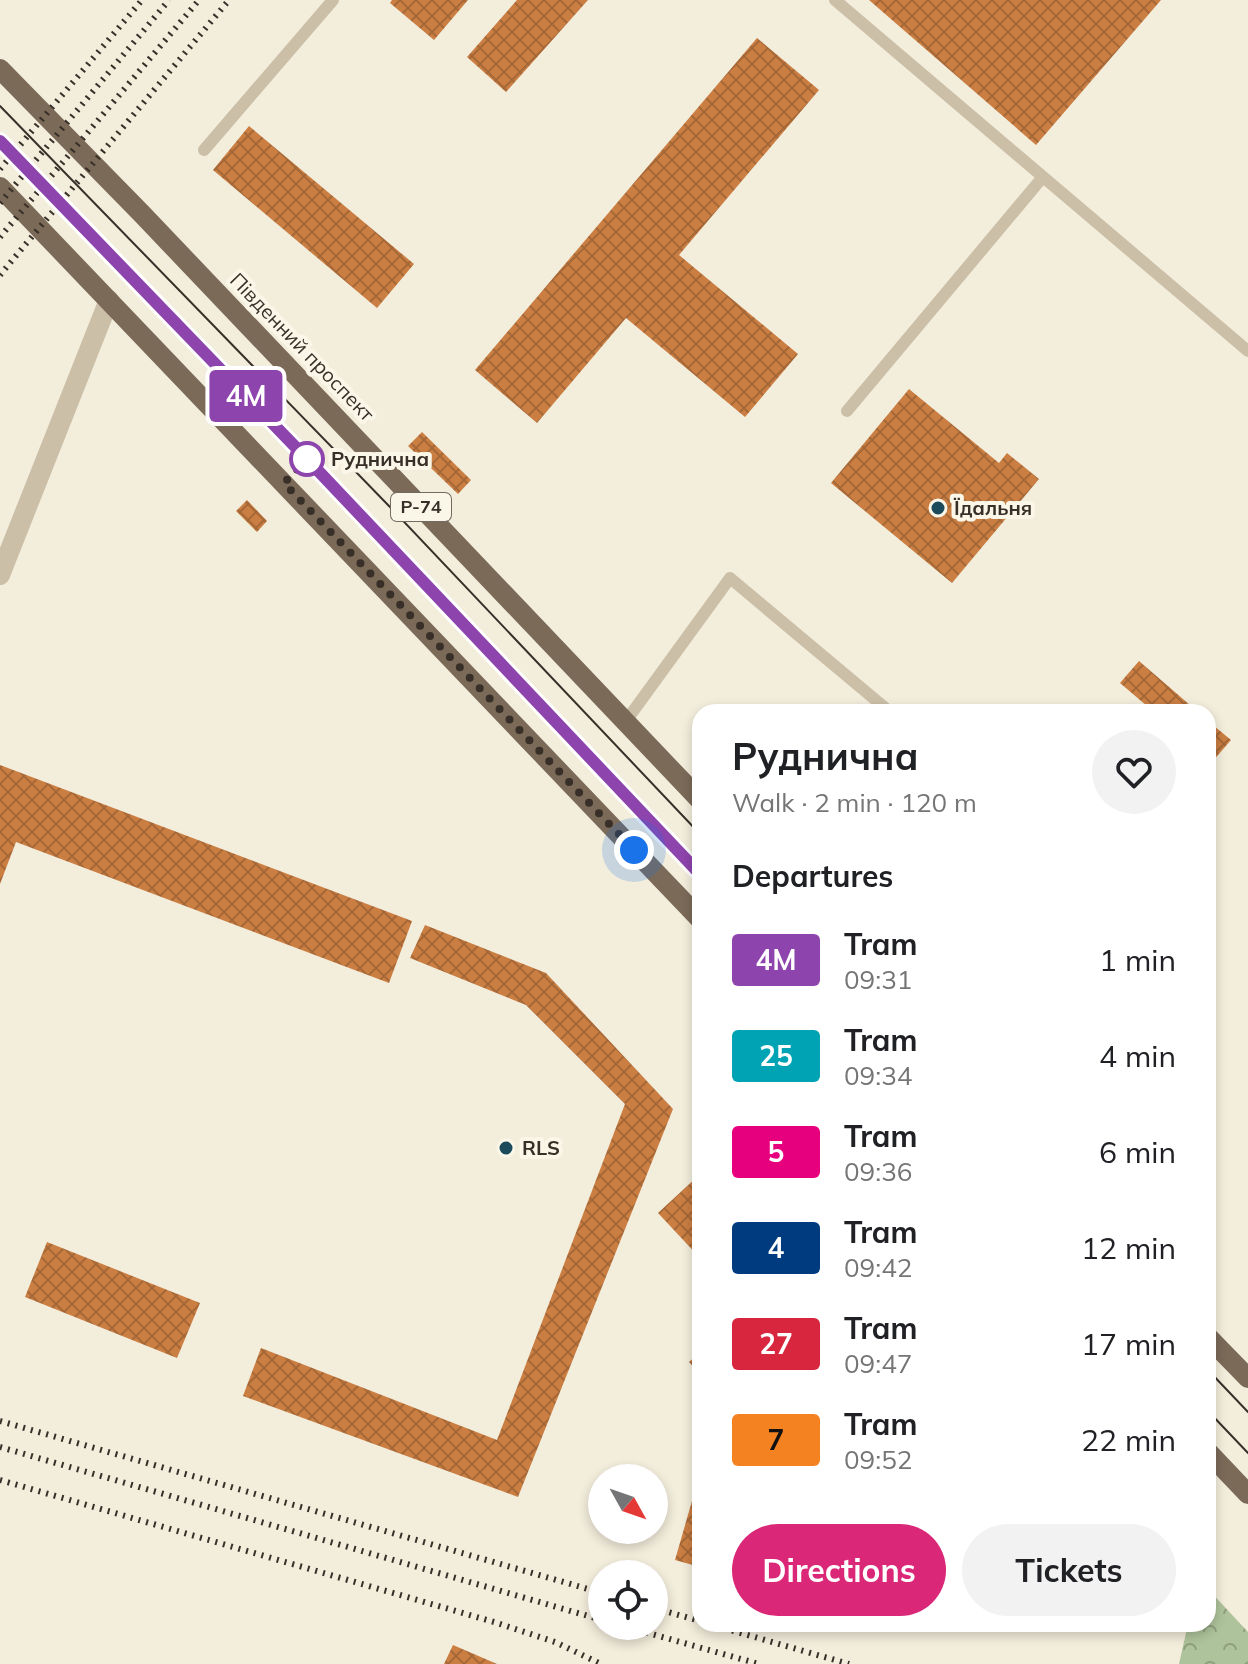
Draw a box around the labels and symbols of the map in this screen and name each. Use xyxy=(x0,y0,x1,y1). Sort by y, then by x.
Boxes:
street label: Південний проспект xyxy=(225,267,380,427)
line badge: 4М xyxy=(210,370,282,422)
marker: Руднична xyxy=(290,442,324,476)
place label: Руднична xyxy=(331,446,429,471)
road number: Р-74 xyxy=(391,493,451,521)
place label: Їдальня xyxy=(953,495,1032,520)
marker: Їдальня xyxy=(929,499,947,517)
your location xyxy=(614,830,654,870)
place label: RLS xyxy=(522,1135,560,1160)
marker: RLS xyxy=(497,1139,515,1157)
north arrow xyxy=(588,1464,668,1544)

